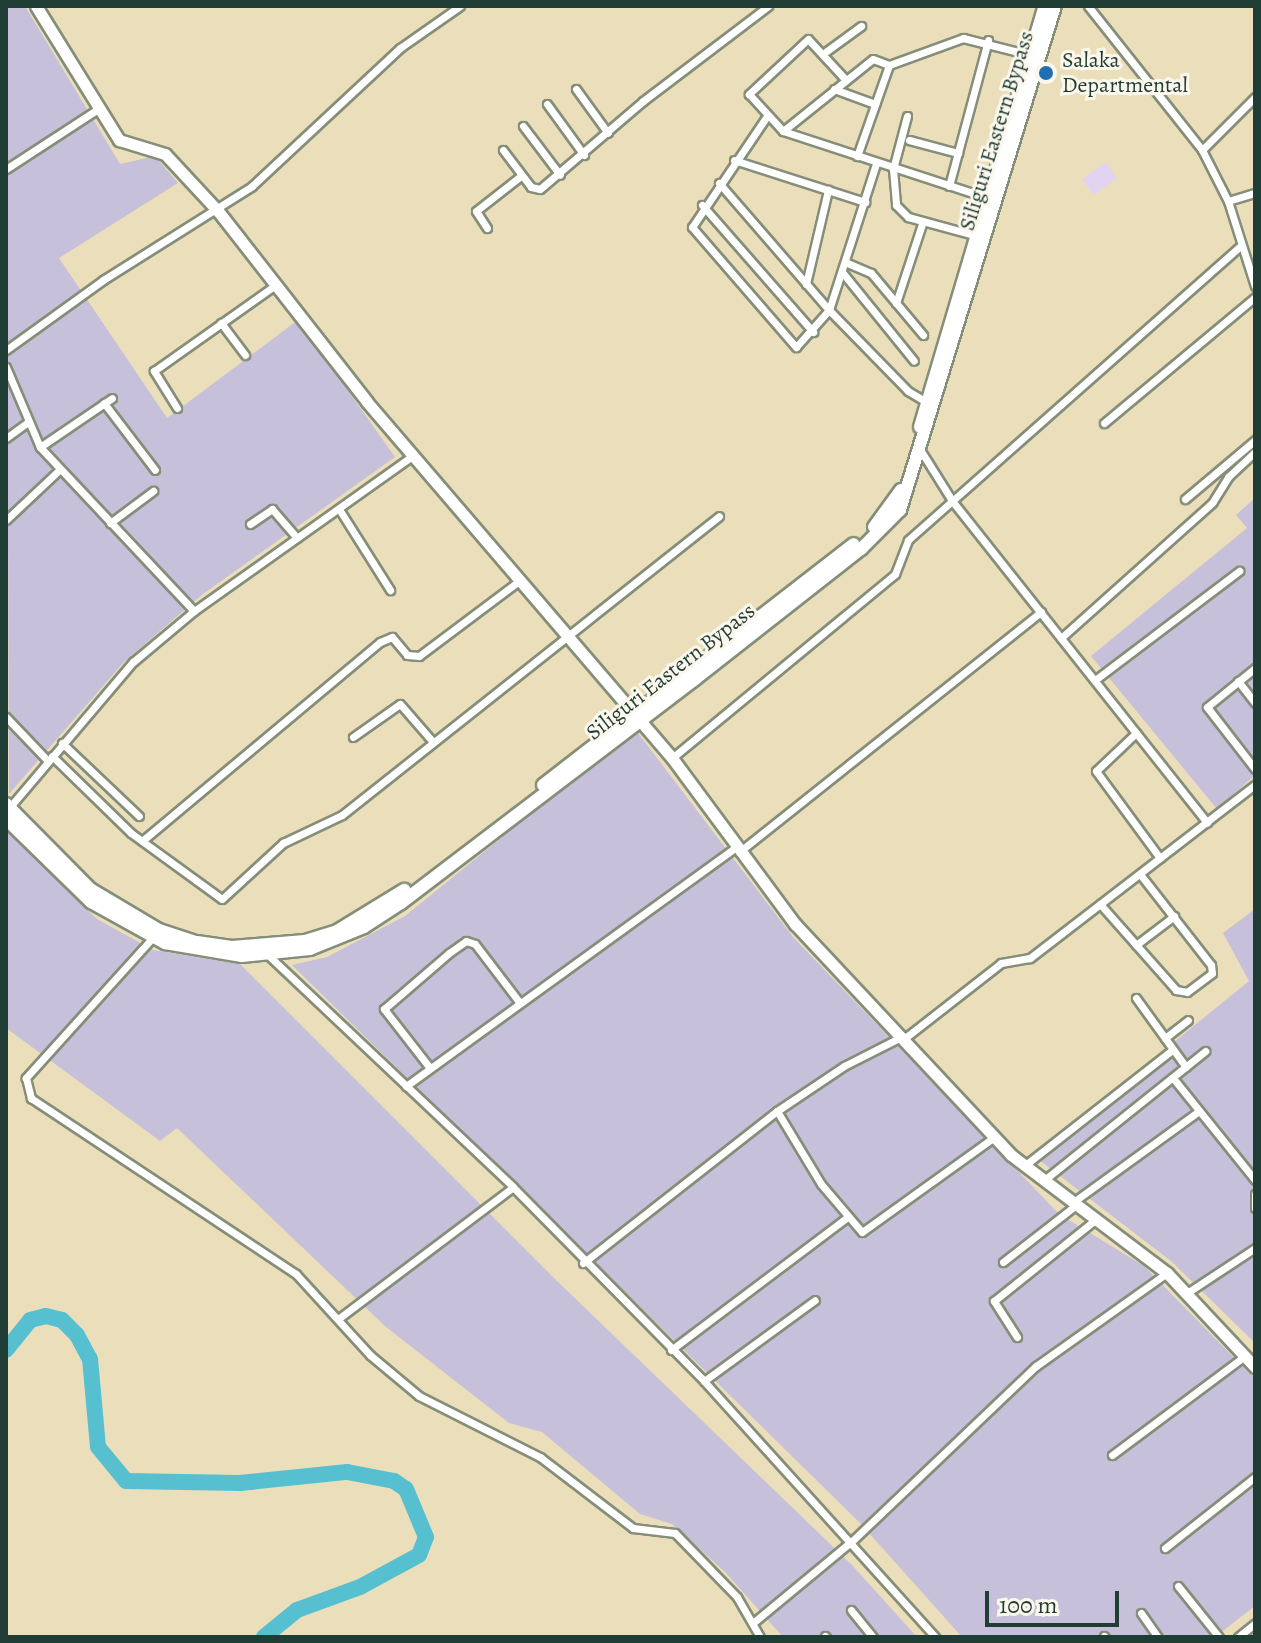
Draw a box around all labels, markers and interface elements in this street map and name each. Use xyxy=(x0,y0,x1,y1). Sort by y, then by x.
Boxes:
street label: Siliguri Eastern Bypass xyxy=(954,28,1040,234)
place label: Salaka Departmental xyxy=(1062,47,1188,98)
marker: Salaka Departmental xyxy=(1037,64,1055,82)
street label: Siliguri Eastern Bypass xyxy=(581,598,761,746)
scale bar xyxy=(989,1575,1123,1625)
text: 100 m xyxy=(999,1589,1058,1621)

